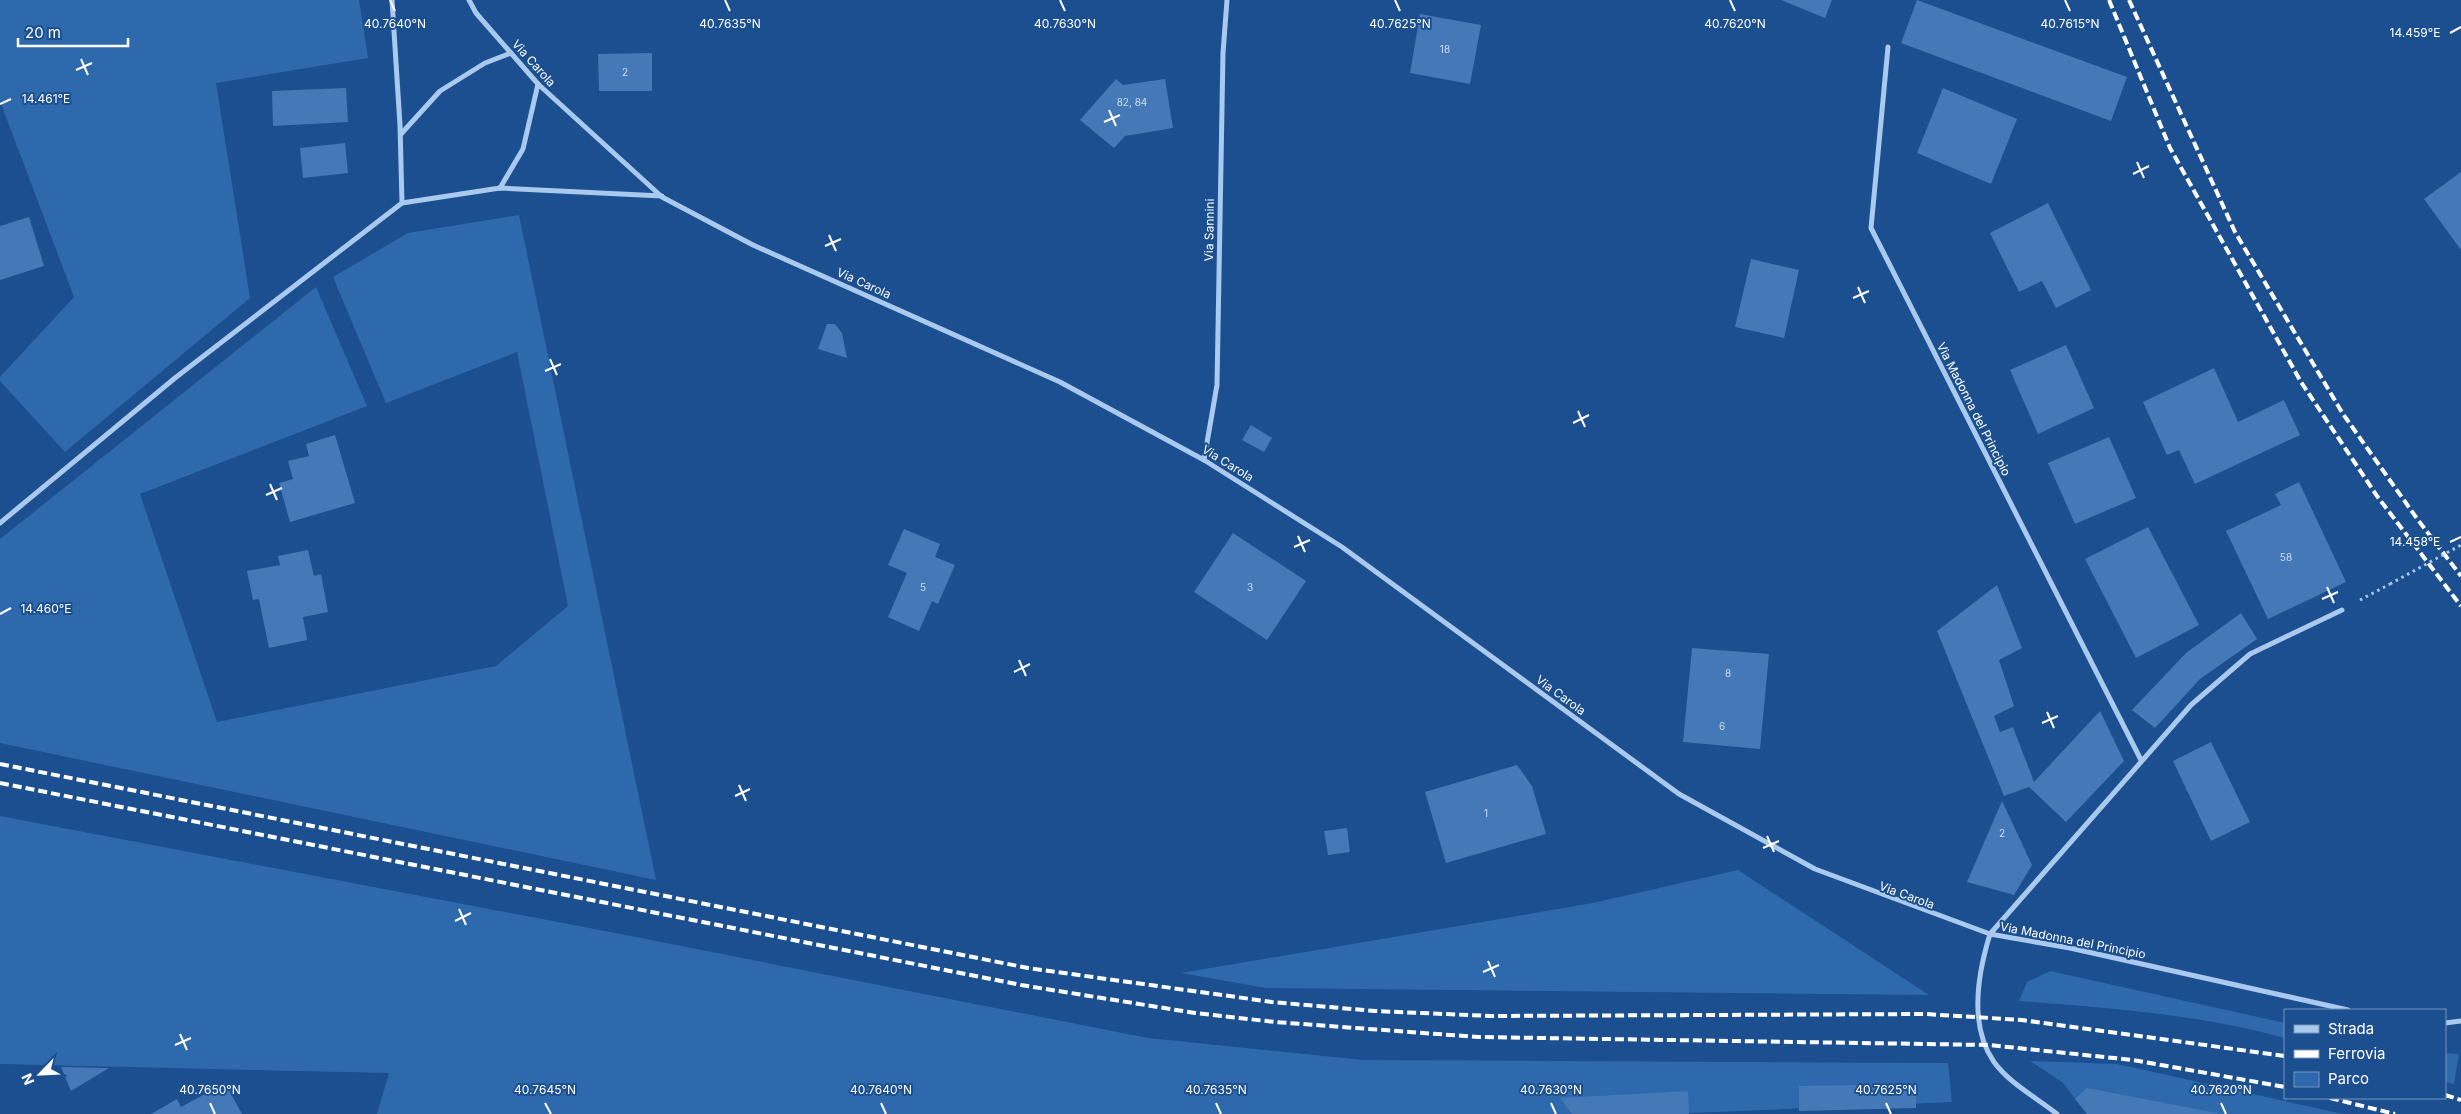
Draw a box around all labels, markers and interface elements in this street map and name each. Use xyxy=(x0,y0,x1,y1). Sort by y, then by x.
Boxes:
scale bar xyxy=(18,15,128,47)
text: 40.7640°N xyxy=(364,16,426,31)
text: 40.7635°N xyxy=(699,16,761,31)
text: 40.7630°N xyxy=(1034,16,1096,31)
text: 40.7625°N xyxy=(1369,16,1431,31)
text: 40.7620°N xyxy=(1704,16,1766,31)
text: 40.7615°N xyxy=(2040,16,2100,31)
text: 20 m xyxy=(25,23,61,42)
text: 14.459°E xyxy=(2390,25,2440,40)
street label: Via Carola xyxy=(509,36,559,90)
house number: 18 xyxy=(1440,43,1450,55)
house number: 2 xyxy=(622,66,628,78)
text: 14.461°E xyxy=(22,91,70,106)
house number: 82, 84 xyxy=(1117,96,1147,108)
street label: Via Sannini xyxy=(1201,198,1217,262)
street label: Via Carola xyxy=(834,264,894,302)
street label: Via Madonna del Principio xyxy=(1934,340,2014,478)
street label: Via Carola xyxy=(1199,441,1257,485)
text: 14.458°E xyxy=(2390,534,2440,549)
house number: 58 xyxy=(2280,551,2292,563)
house number: 5 xyxy=(920,581,926,593)
house number: 3 xyxy=(1247,581,1253,593)
text: 14.460°E xyxy=(20,601,72,616)
house number: 8 xyxy=(1725,667,1731,679)
street label: Via Carola xyxy=(1533,672,1589,718)
house number: 6 xyxy=(1719,720,1725,732)
house number: 1 xyxy=(1484,807,1488,819)
house number: 2 xyxy=(1999,827,2005,839)
street label: Via Carola xyxy=(1877,878,1937,912)
street label: Via Madonna del Principio xyxy=(1999,919,2147,961)
legend xyxy=(2284,1009,2446,1099)
text: Strada xyxy=(2328,1019,2374,1038)
text: Ferrovia xyxy=(2328,1044,2385,1063)
north arrow xyxy=(15,1049,65,1099)
text: Parco xyxy=(2328,1069,2369,1088)
text: N xyxy=(18,1071,38,1088)
text: 40.7650°N xyxy=(179,1082,241,1097)
text: 40.7645°N xyxy=(514,1082,576,1097)
text: 40.7640°N xyxy=(850,1082,912,1097)
text: 40.7635°N xyxy=(1185,1082,1247,1097)
text: 40.7630°N xyxy=(1520,1082,1582,1097)
text: 40.7625°N xyxy=(1855,1082,1917,1097)
text: 40.7620°N xyxy=(2190,1082,2252,1097)

